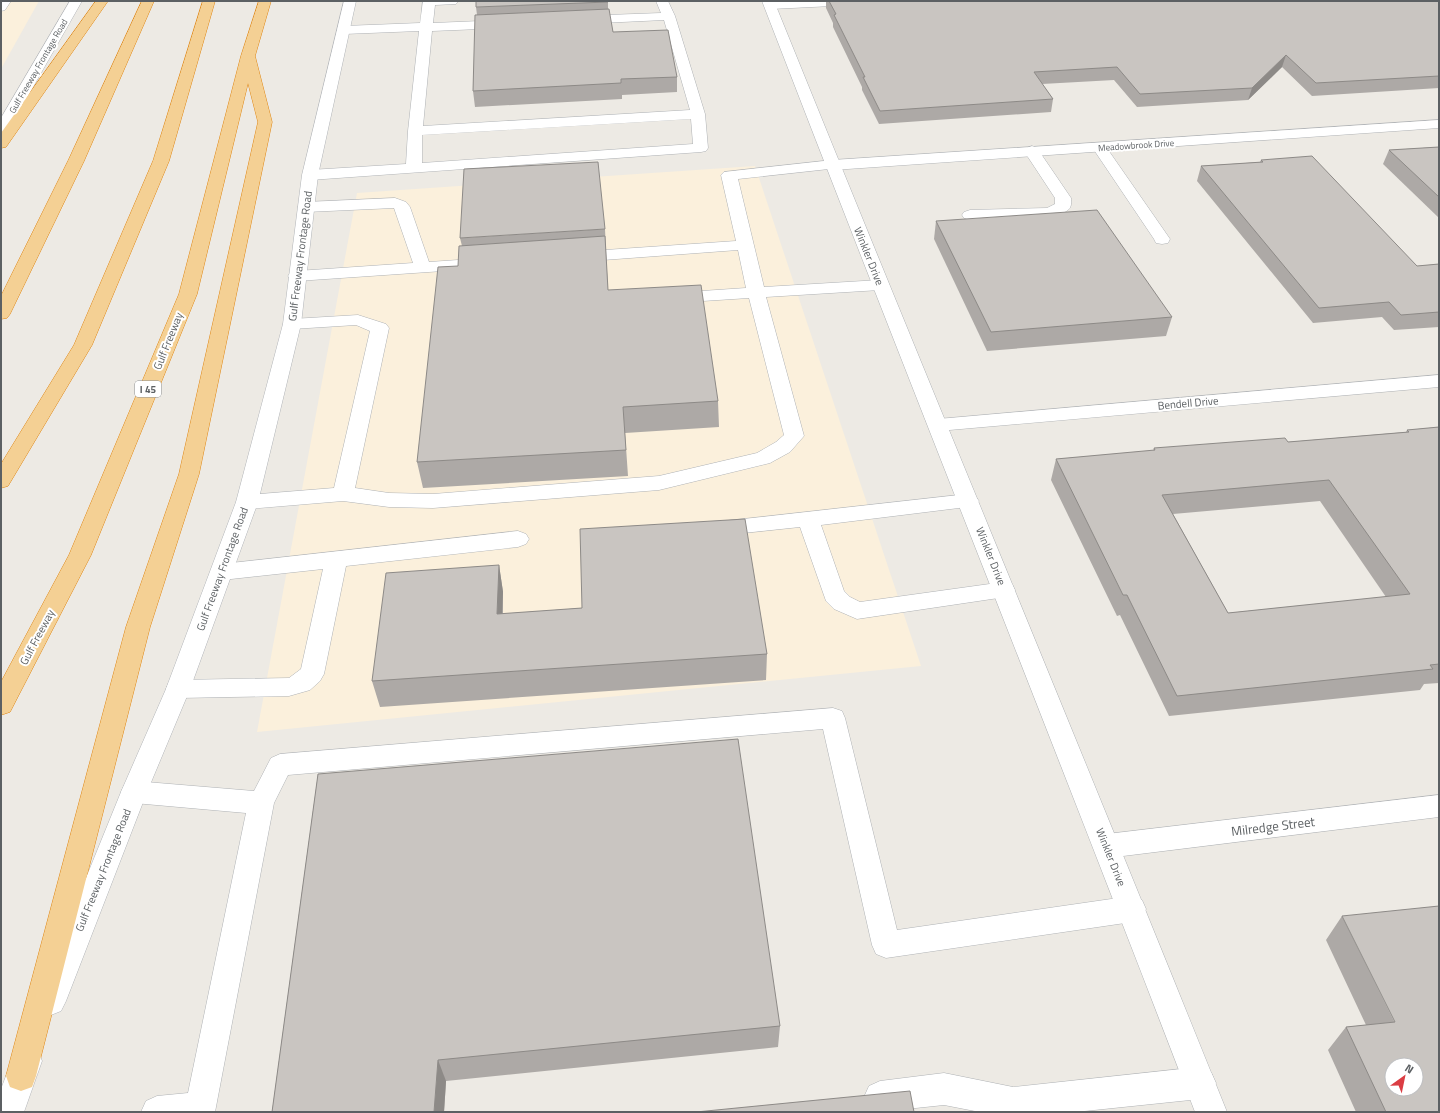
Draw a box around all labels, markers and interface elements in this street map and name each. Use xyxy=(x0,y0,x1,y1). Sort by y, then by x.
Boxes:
street label: Gulf Freeway Frontage Road xyxy=(6,16,71,116)
street label: Meadowbrook Drive xyxy=(1098,136,1175,154)
street label: Gulf Freeway Frontage Road xyxy=(284,190,316,322)
street label: Winkler Drive xyxy=(850,224,888,288)
street label: Gulf Freeway xyxy=(149,309,187,372)
road number: I 45 xyxy=(135,381,161,397)
street label: Bendell Drive xyxy=(1157,392,1220,414)
street label: Gulf Freeway Frontage Road xyxy=(192,505,252,633)
street label: Winkler Drive xyxy=(972,524,1010,588)
street label: Gulf Freeway xyxy=(16,606,59,668)
street label: Gulf Freeway Frontage Road xyxy=(71,806,135,934)
street label: Milredge Street xyxy=(1230,811,1316,841)
street label: Winkler Drive xyxy=(1092,825,1130,889)
north arrow xyxy=(1384,1057,1424,1097)
text: N xyxy=(1402,1060,1417,1077)

